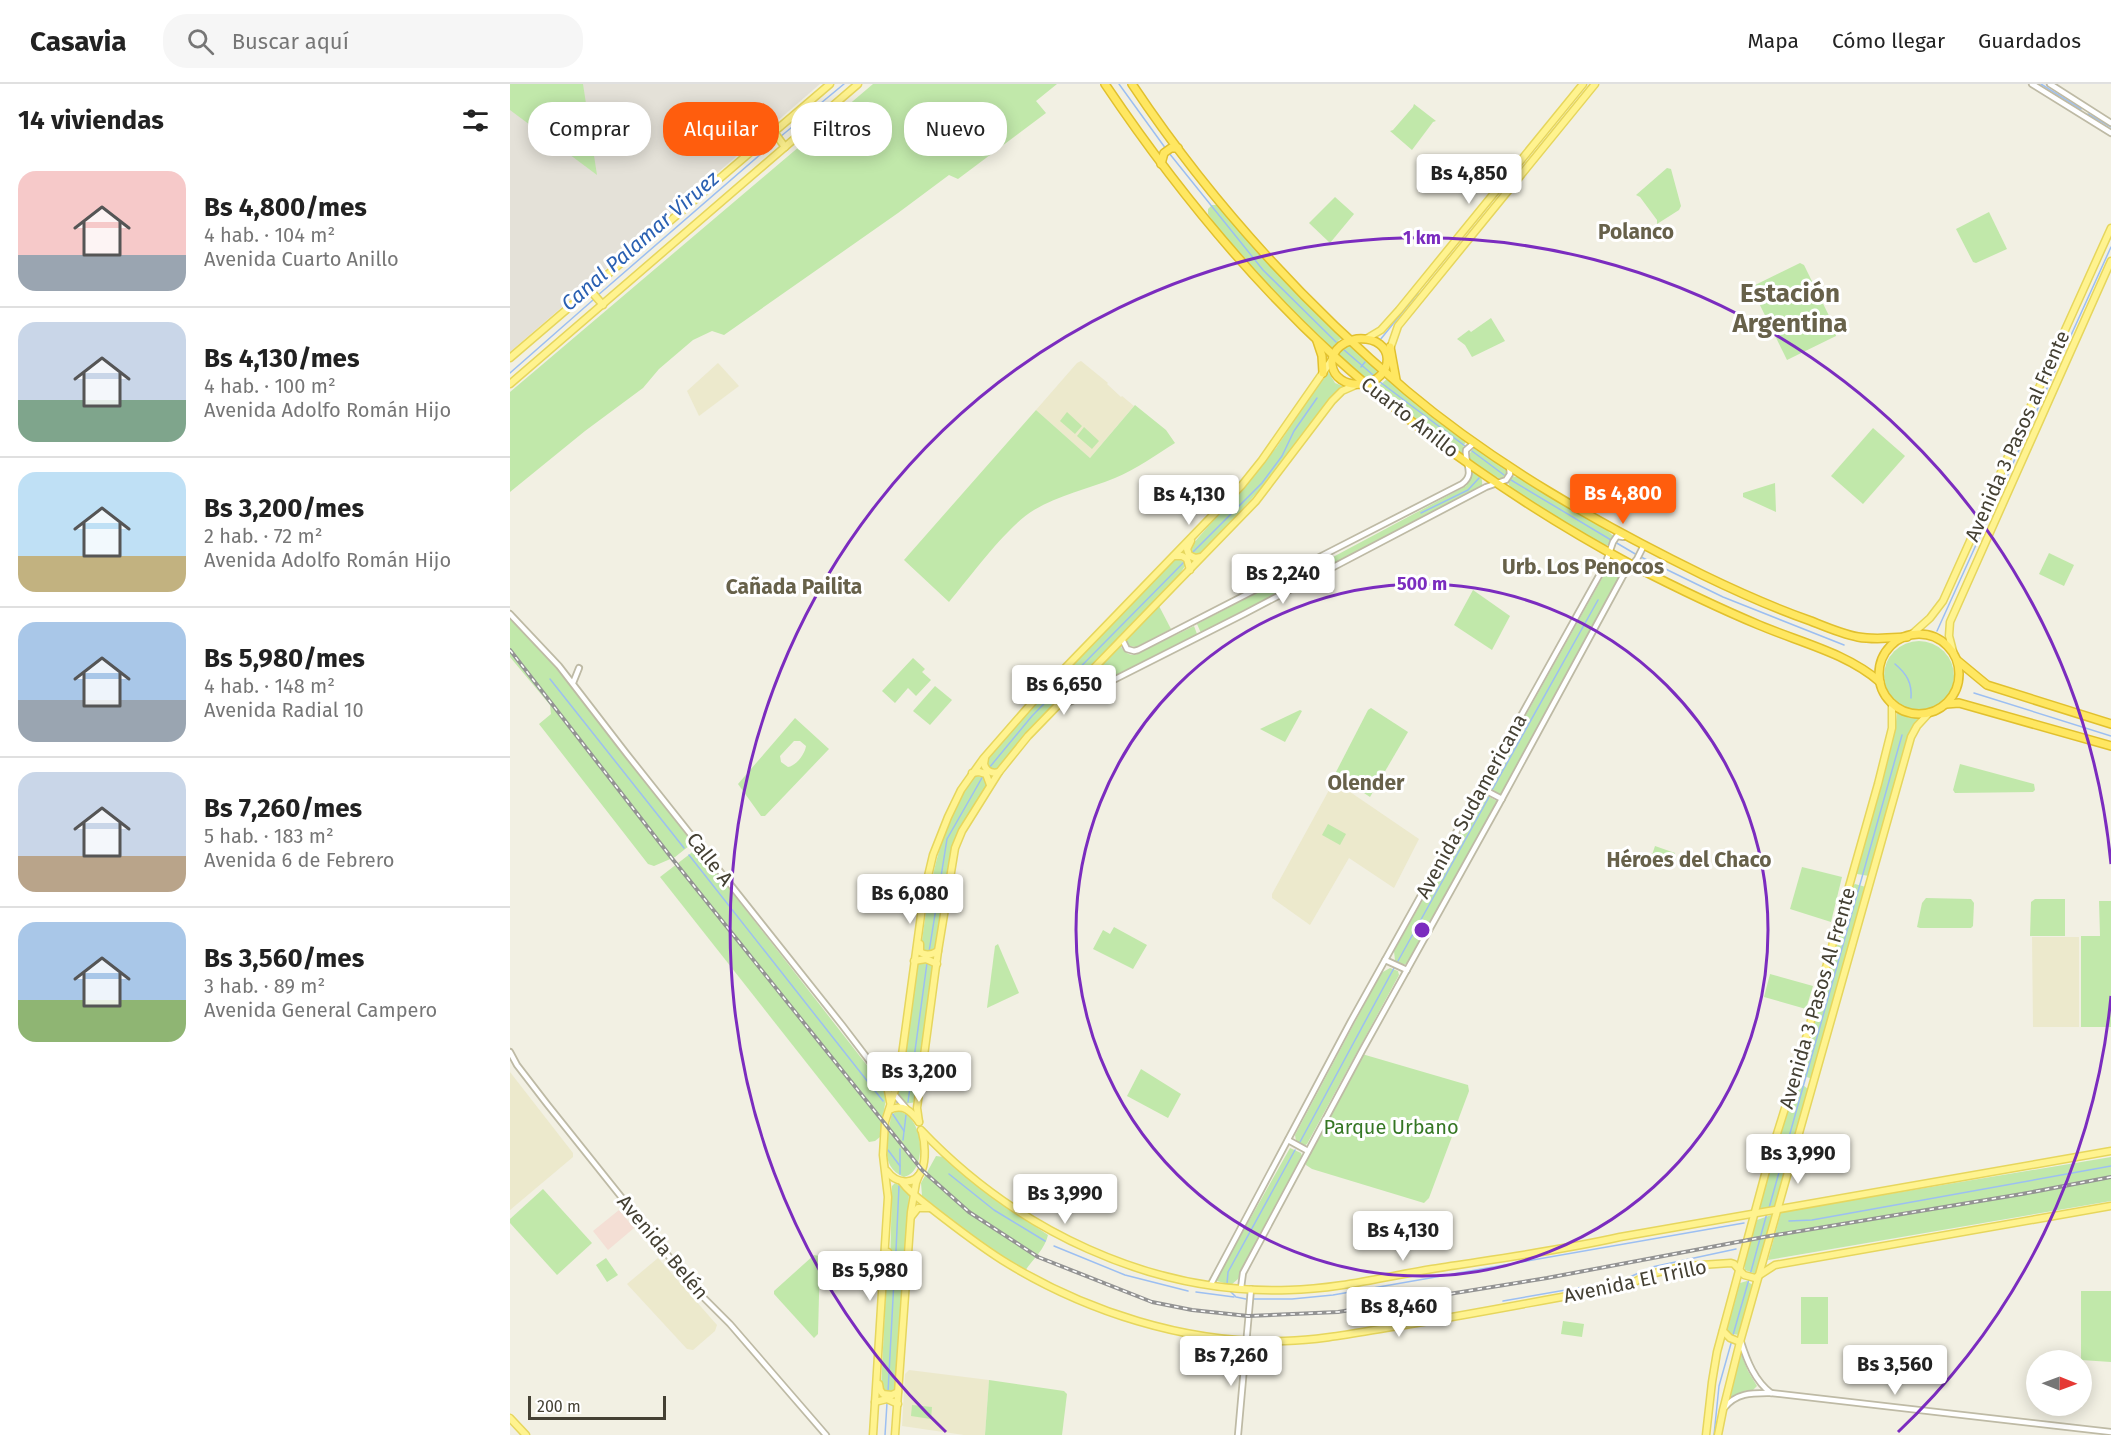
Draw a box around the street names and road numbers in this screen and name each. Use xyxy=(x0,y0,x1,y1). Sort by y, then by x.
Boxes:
street label: Avenida 3 Pasos al Frente xyxy=(1960,327,2074,545)
street label: Cuarto Anillo xyxy=(1356,371,1464,463)
street label: Avenida Sudamericana xyxy=(1410,710,1532,902)
street label: Calle A xyxy=(682,828,739,891)
street label: Avenida 3 Pasos Al Frente xyxy=(1774,885,1860,1111)
street label: Avenida Belén xyxy=(612,1190,714,1304)
street label: Avenida El Trillo xyxy=(1561,1254,1709,1308)

